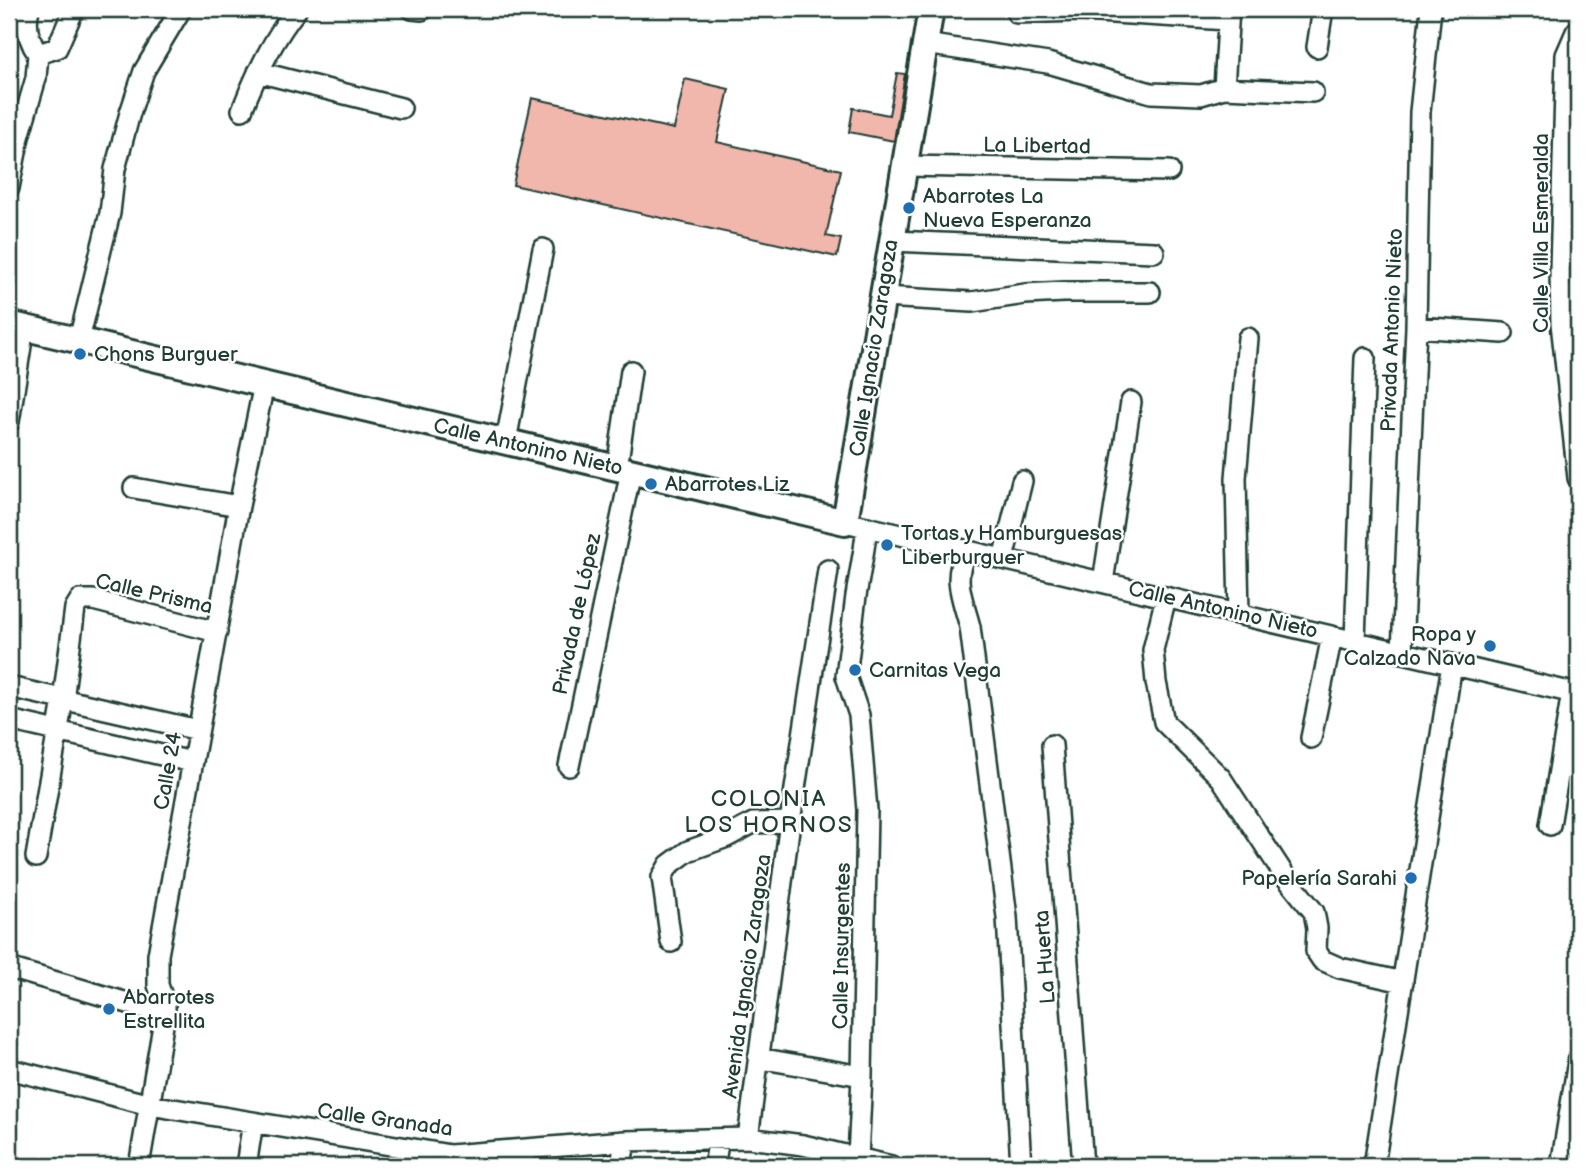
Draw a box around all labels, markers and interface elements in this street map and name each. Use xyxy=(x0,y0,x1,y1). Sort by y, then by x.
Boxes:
street label: La Libertad xyxy=(983,133,1091,159)
street label: Calle Villa Esmeralda xyxy=(1529,133,1554,333)
place label: Abarrotes La Nueva Esperanza xyxy=(923,184,1092,233)
marker: Abarrotes La Nueva Esperanza xyxy=(901,200,917,216)
street label: Privada Antonio Nieto xyxy=(1376,228,1408,432)
street label: Calle Ignacio Zaragoza xyxy=(844,238,904,458)
place label: Chons Burguer xyxy=(94,342,238,367)
marker: Chons Burguer xyxy=(72,346,88,362)
street label: Calle Antonino Nieto xyxy=(431,413,625,481)
place label: Abarrotes Liz xyxy=(665,472,790,497)
marker: Abarrotes Liz xyxy=(643,476,659,492)
place label: Tortas y Hamburguesas Liberburguer xyxy=(901,521,1122,570)
street label: Privada de López xyxy=(548,530,607,697)
marker: Tortas y Hamburguesas Liberburguer xyxy=(879,537,895,553)
street label: Calle Prisma xyxy=(93,568,215,620)
street label: Calle Antonino Nieto xyxy=(1126,576,1320,644)
place label: Ropa y Calzado Nava xyxy=(1344,622,1477,671)
marker: Ropa y Calzado Nava xyxy=(1482,638,1498,654)
place label: Carnitas Vega xyxy=(869,658,1001,683)
marker: Carnitas Vega xyxy=(847,662,863,678)
street label: Calle 24 xyxy=(149,730,187,812)
district label: COLONIA LOS HORNOS xyxy=(684,785,854,839)
street label: Avenida Ignacio Zaragoza xyxy=(717,852,777,1100)
street label: Calle Insurgentes xyxy=(828,862,856,1030)
place label: Papelería Sarahi xyxy=(1241,866,1397,891)
marker: Papelería Sarahi xyxy=(1403,870,1419,886)
street label: La Huerta xyxy=(1029,909,1061,1005)
place label: Abarrotes Estrellita xyxy=(123,985,215,1034)
marker: Abarrotes Estrellita xyxy=(101,1001,117,1017)
street label: Calle Granada xyxy=(316,1098,454,1142)

